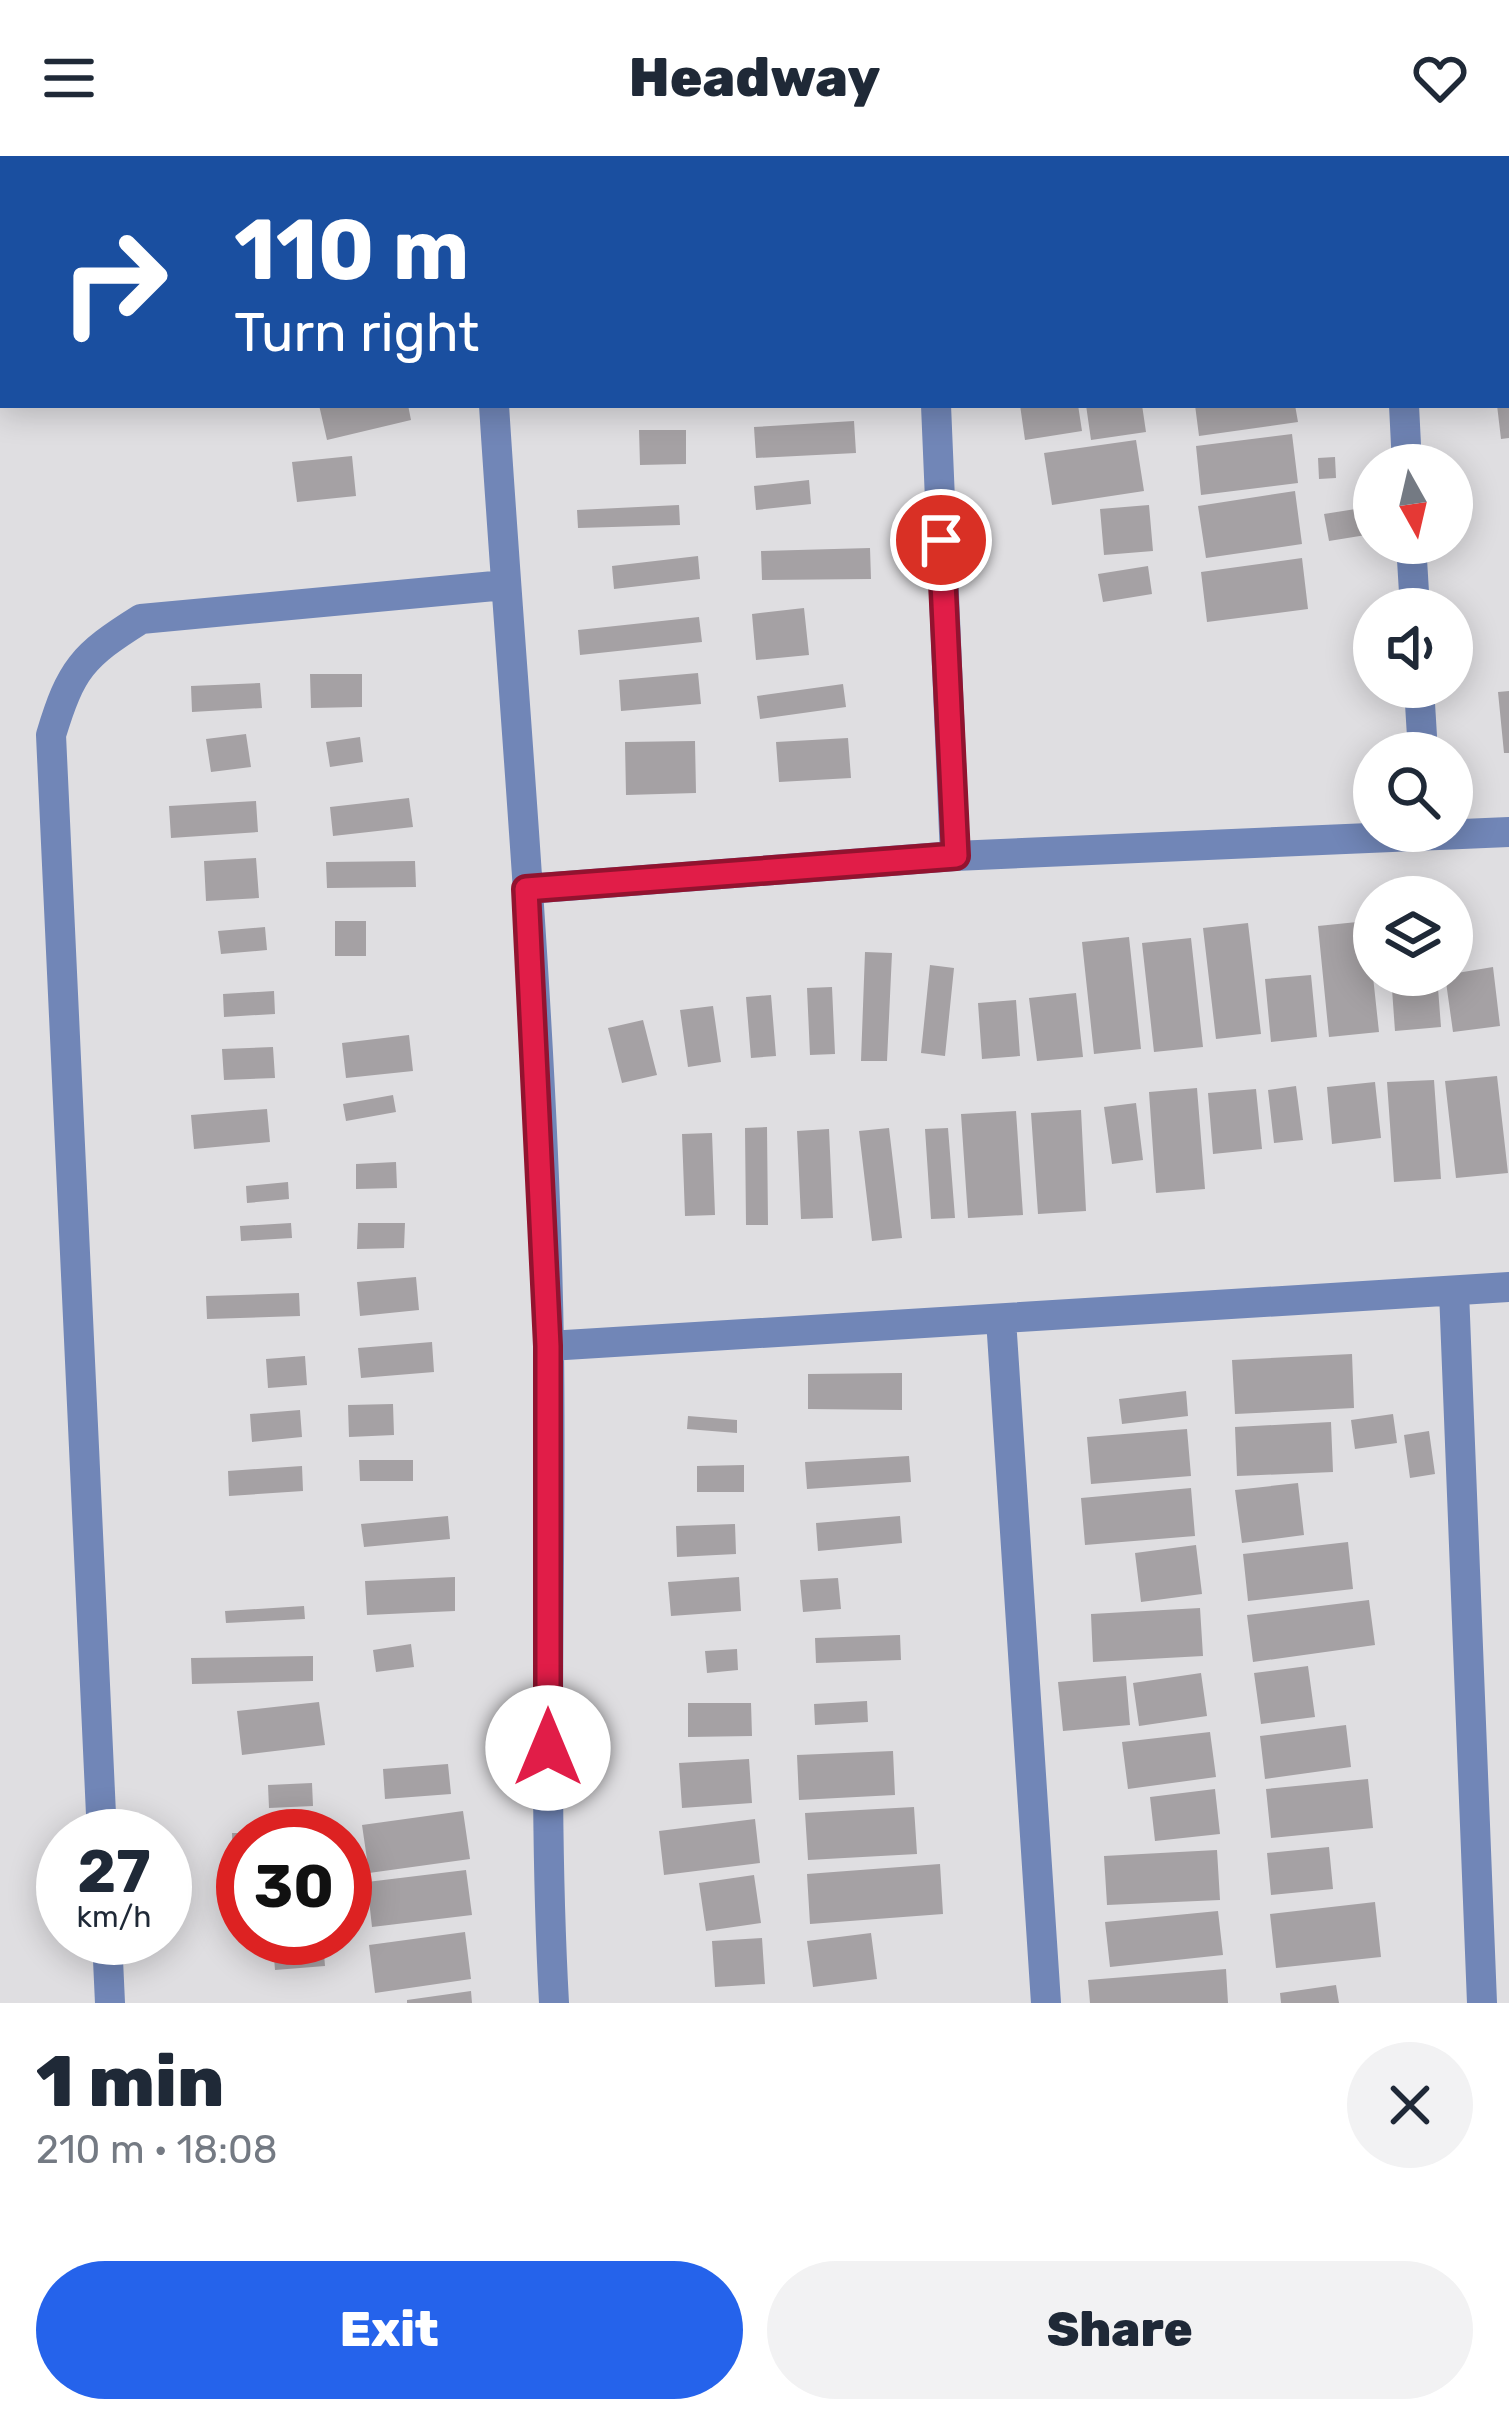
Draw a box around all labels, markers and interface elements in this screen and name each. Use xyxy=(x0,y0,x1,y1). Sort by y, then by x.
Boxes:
icon: menu xyxy=(36,45,102,111)
icon: heart xyxy=(1407,45,1473,111)
text: Headway xyxy=(629,46,880,110)
text: 110 m xyxy=(234,200,469,300)
icon: right xyxy=(36,204,192,360)
text: Turn right xyxy=(234,301,479,365)
north arrow xyxy=(1353,444,1473,564)
map controls xyxy=(1353,444,1473,996)
pin xyxy=(890,489,992,591)
icon: arrive xyxy=(908,507,974,573)
button: sound xyxy=(1353,588,1473,708)
button: search xyxy=(1353,732,1473,852)
button: layers xyxy=(1353,876,1473,996)
position arrow xyxy=(485,1685,611,1811)
speed limit sign: 30 xyxy=(216,1809,372,1965)
text: 27 xyxy=(77,1836,151,1907)
text: km/h xyxy=(77,1899,151,1935)
text: 1 min xyxy=(36,2039,224,2124)
button: close xyxy=(1347,2042,1473,2168)
text: 210 m · 18:08 xyxy=(36,2127,278,2173)
button: Exit xyxy=(36,2261,743,2399)
button: Share xyxy=(767,2261,1473,2399)

